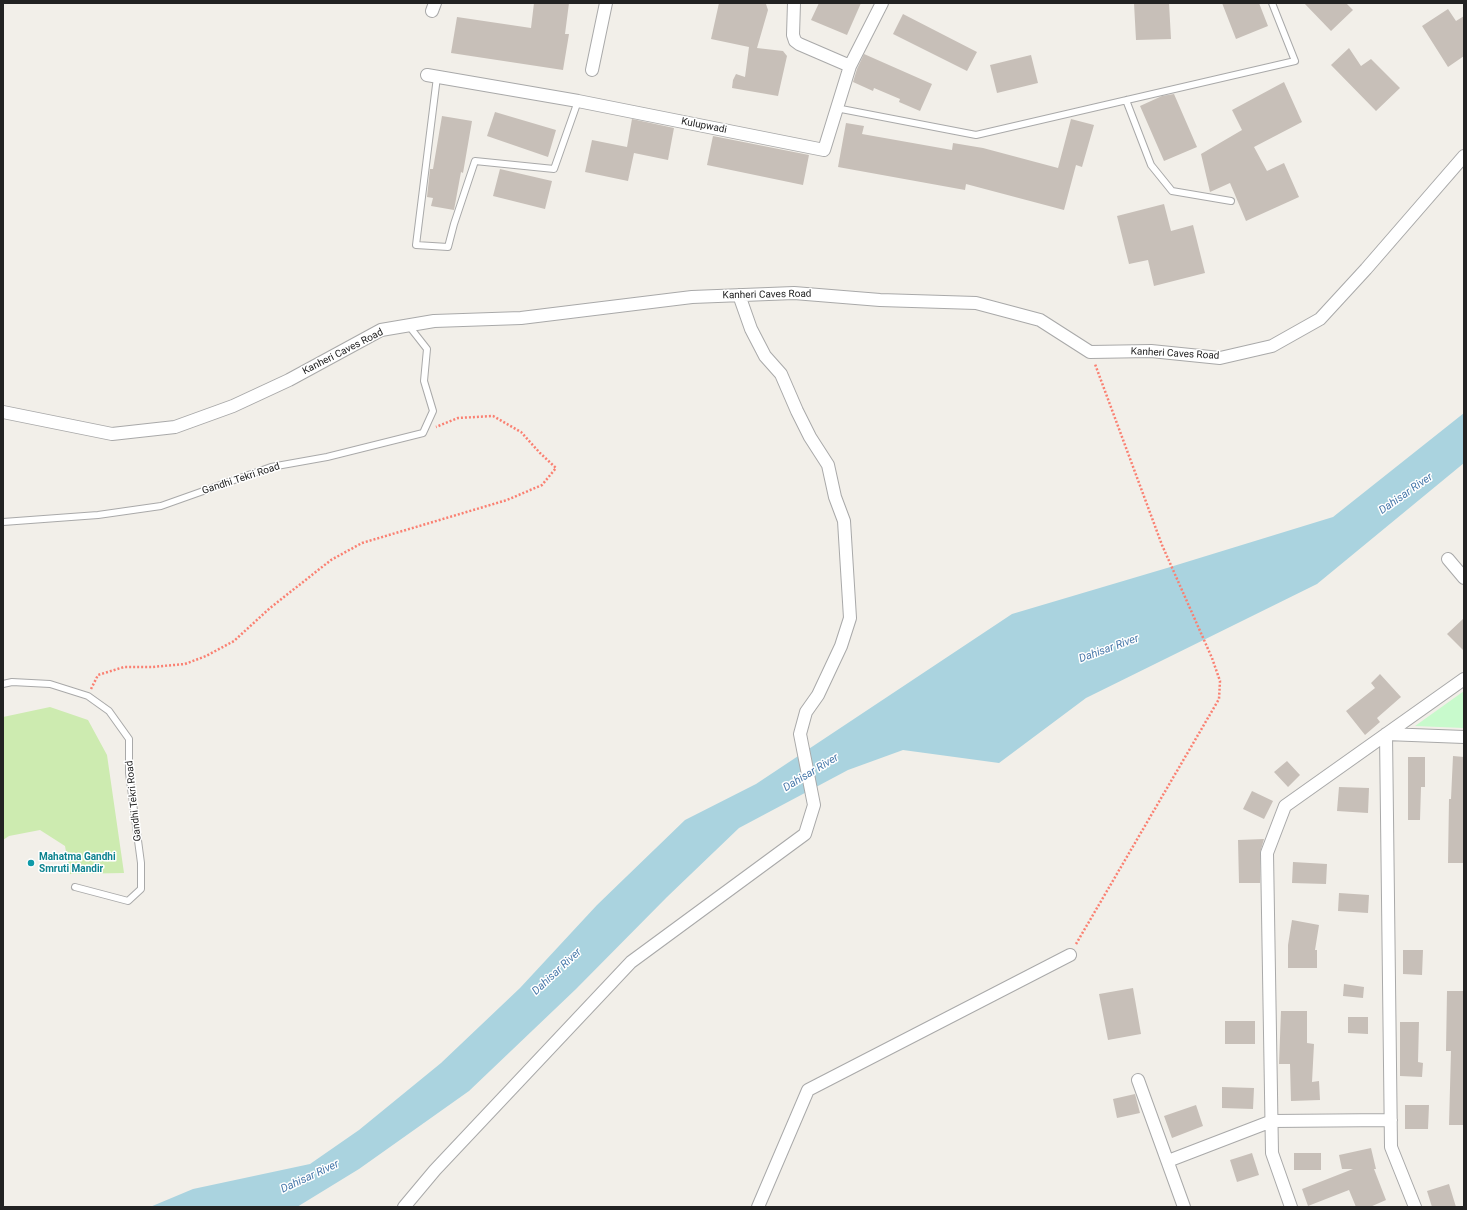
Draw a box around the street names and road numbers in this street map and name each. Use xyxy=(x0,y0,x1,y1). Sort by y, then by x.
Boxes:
street label: Kulupwadi xyxy=(680,116,728,136)
street label: Kanheri Caves Road xyxy=(722,288,812,302)
street label: Kanheri Caves Road xyxy=(301,326,385,378)
street label: Kanheri Caves Road xyxy=(1130,346,1220,362)
street label: Gandhi Tekri Road xyxy=(201,461,281,497)
street label: Gandhi Tekri Road xyxy=(124,760,144,842)

